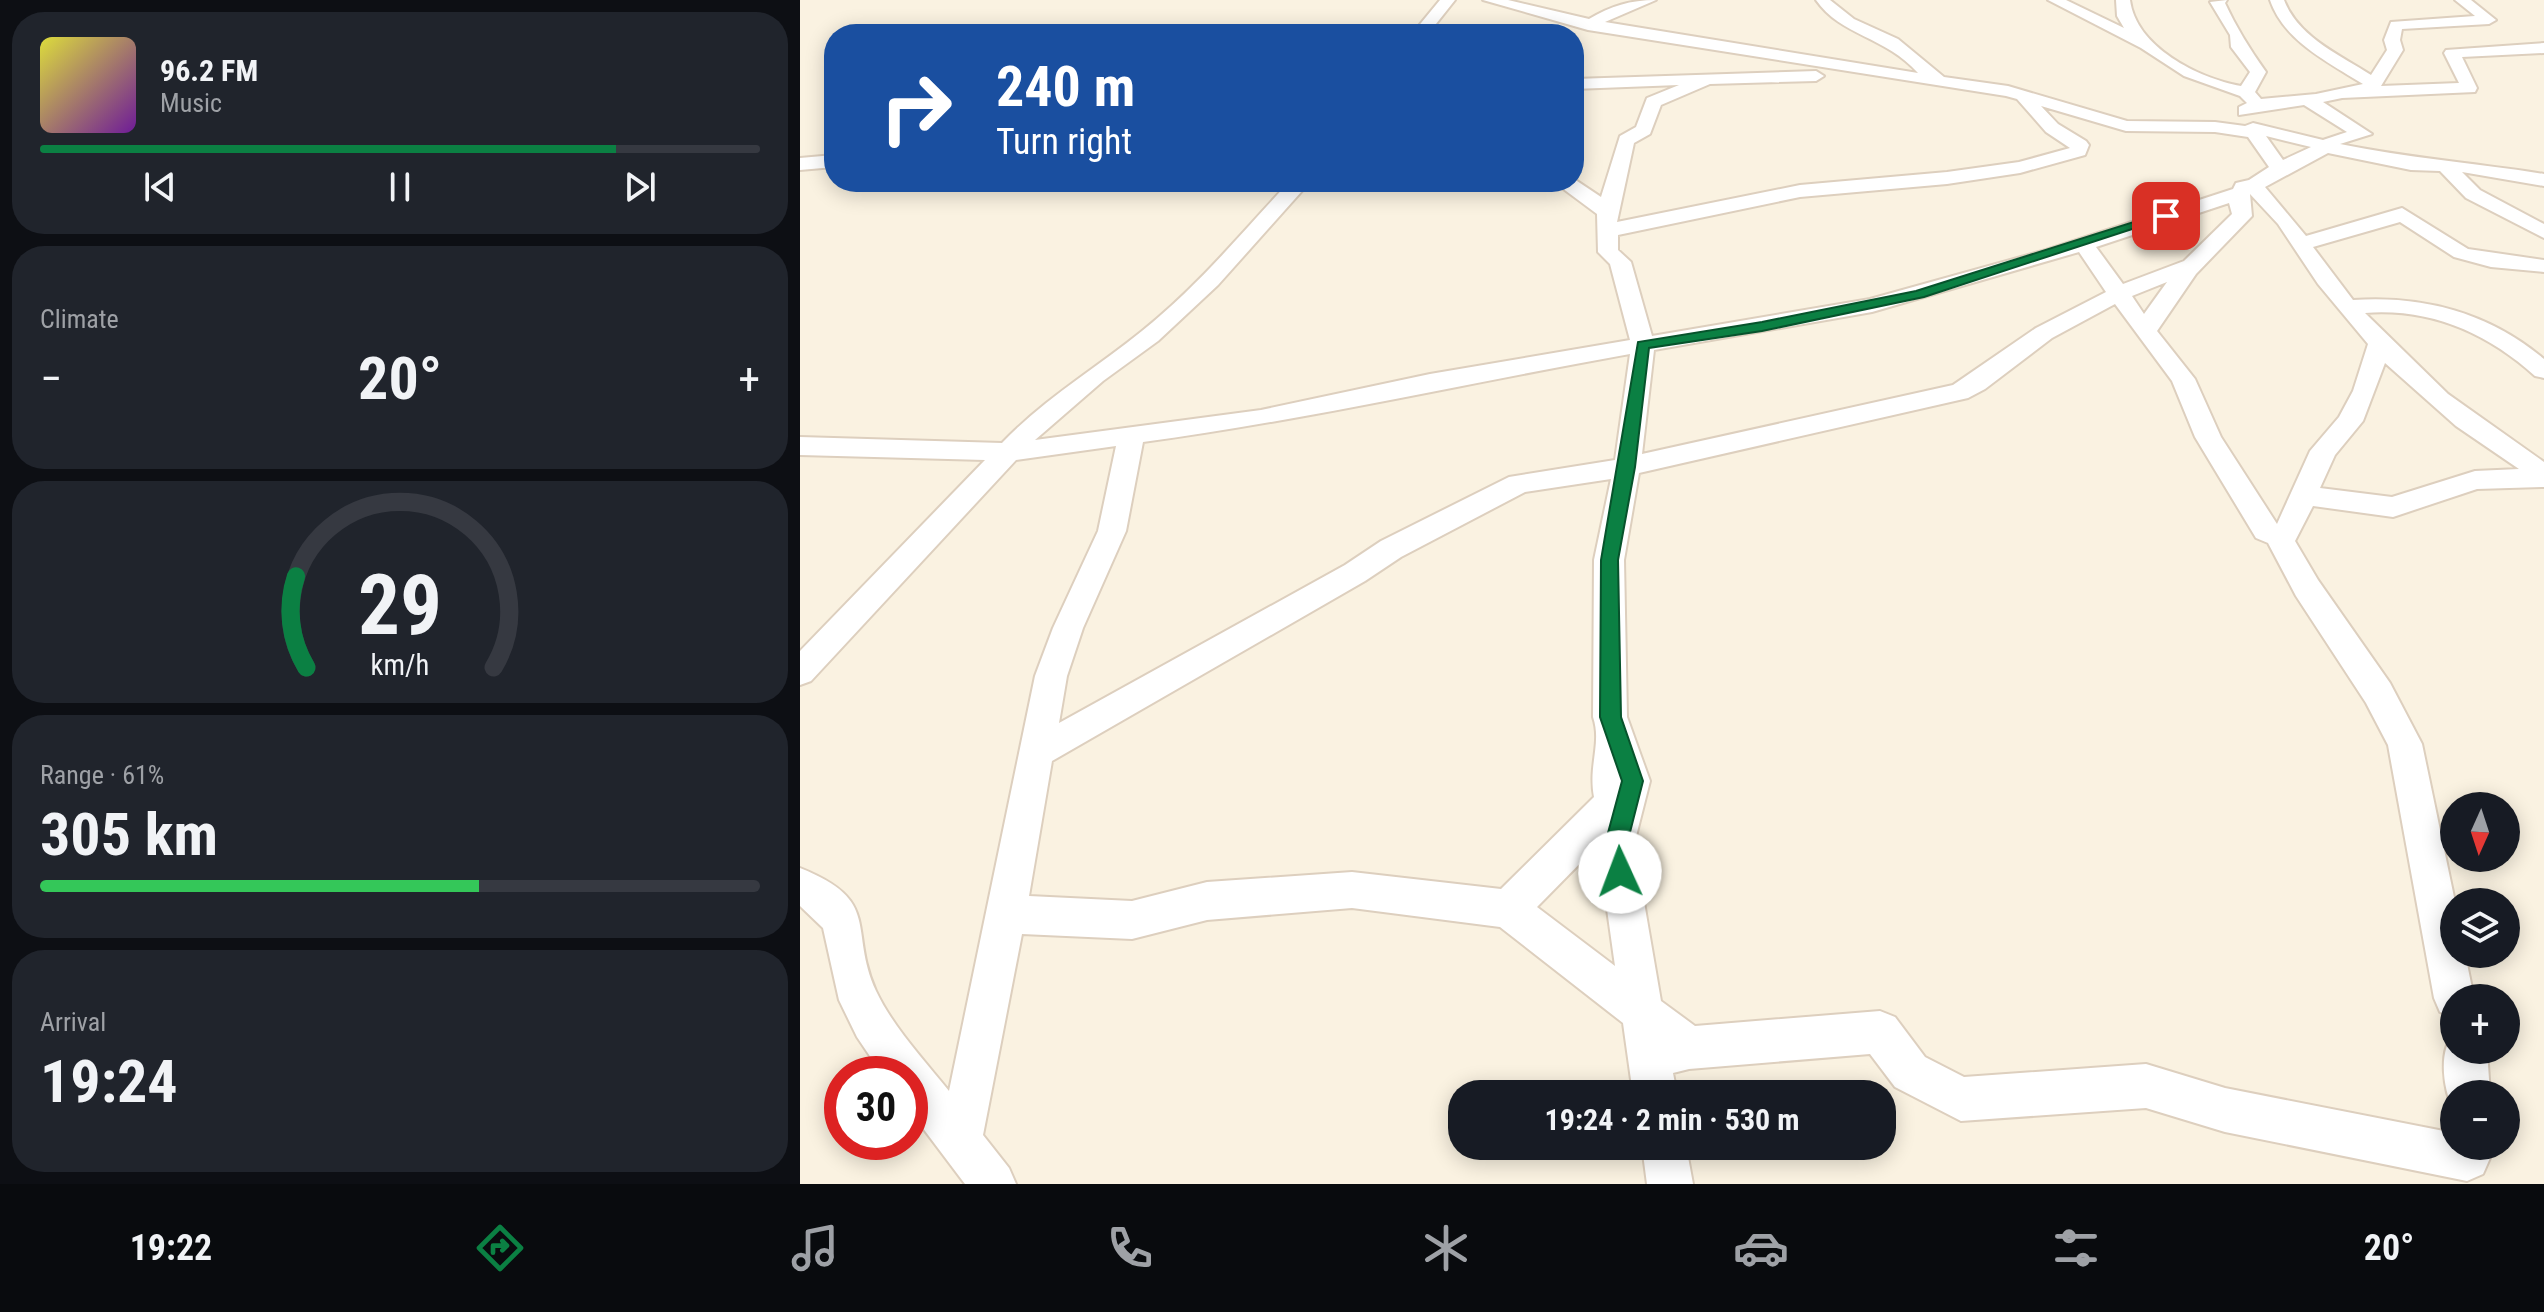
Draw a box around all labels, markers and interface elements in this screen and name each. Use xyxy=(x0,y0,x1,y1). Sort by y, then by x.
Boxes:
text: 96.2 FM xyxy=(160,53,258,88)
text: 240 m xyxy=(996,54,1135,120)
icon: right xyxy=(864,56,968,160)
text: Music xyxy=(160,88,222,118)
text: Turn right xyxy=(996,121,1132,163)
icon: previous xyxy=(138,165,182,209)
icon: pause xyxy=(378,165,422,209)
icon: next xyxy=(618,165,662,209)
pin xyxy=(2132,182,2200,250)
icon: arrive xyxy=(2144,194,2188,238)
text: Climate xyxy=(40,304,119,334)
text: 20° xyxy=(358,343,442,414)
text: − xyxy=(40,353,62,405)
text: + xyxy=(738,353,760,405)
text: 29 xyxy=(358,557,442,654)
text: km/h xyxy=(371,648,429,682)
text: Range · 61% xyxy=(40,760,164,790)
north arrow xyxy=(2440,792,2520,872)
map controls xyxy=(2440,792,2520,1160)
text: 305 km xyxy=(40,799,218,870)
position arrow xyxy=(1578,830,1662,914)
button: layers xyxy=(2440,888,2520,968)
button: + xyxy=(2440,984,2520,1064)
text: Arrival xyxy=(40,1007,106,1037)
text: 19:24 xyxy=(40,1046,178,1117)
speed limit sign: 30 xyxy=(824,1056,928,1160)
button: − xyxy=(2440,1080,2520,1160)
text: 19:24 · 2 min · 530 m xyxy=(1545,1102,1799,1137)
icon: directions xyxy=(472,1220,528,1276)
icon: music xyxy=(787,1220,843,1276)
icon: phone xyxy=(1102,1220,1158,1276)
icon: climate xyxy=(1418,1220,1474,1276)
icon: car xyxy=(1733,1220,1789,1276)
icon: filters xyxy=(2048,1220,2104,1276)
text: 19:22 xyxy=(130,1227,212,1269)
text: 20° xyxy=(2364,1227,2414,1269)

